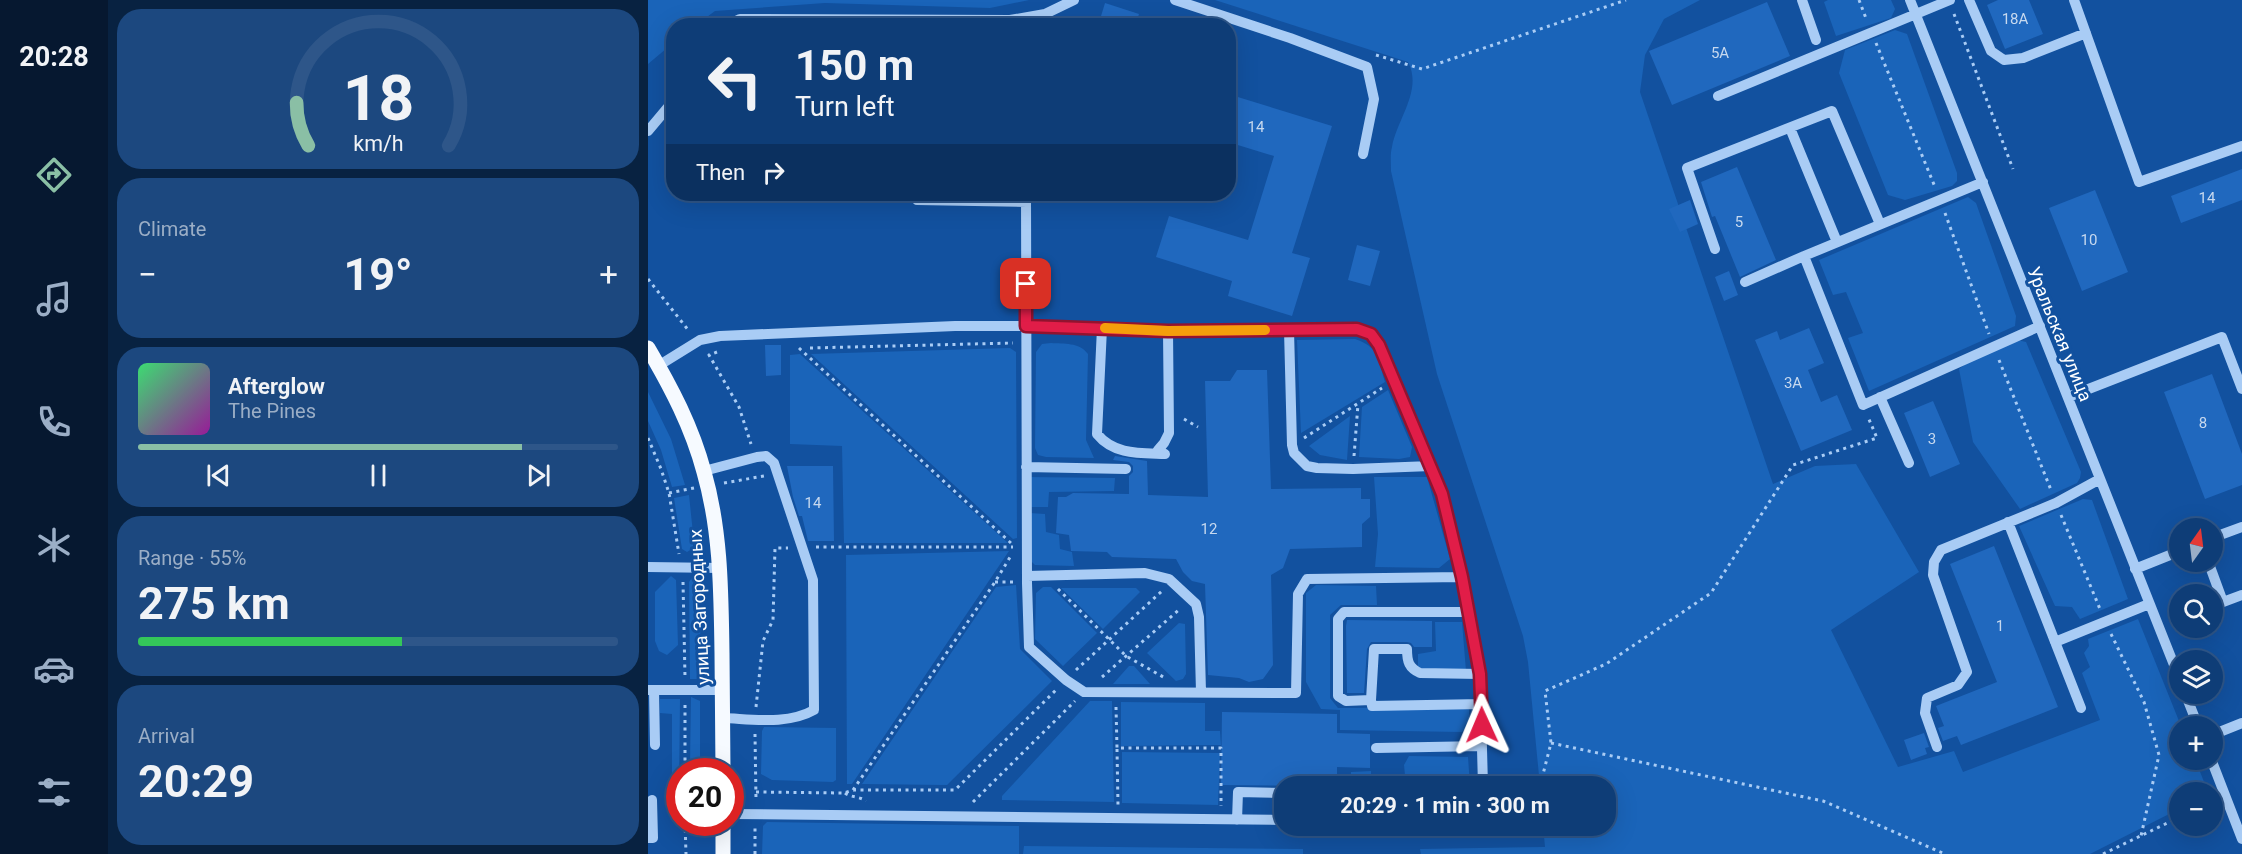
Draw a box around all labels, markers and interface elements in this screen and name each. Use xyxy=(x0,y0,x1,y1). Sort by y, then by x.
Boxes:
house number: 18А xyxy=(2002,10,2029,28)
text: 20:28 xyxy=(19,41,89,73)
text: 150 m xyxy=(795,41,914,90)
icon: left xyxy=(696,42,774,120)
house number: 5А xyxy=(1711,44,1729,62)
text: 18 xyxy=(342,62,414,135)
text: Turn left xyxy=(795,91,895,123)
house number: 14 xyxy=(1248,118,1265,136)
text: km/h xyxy=(353,131,403,156)
icon: directions xyxy=(33,154,75,196)
icon: right xyxy=(757,156,790,189)
text: Then xyxy=(696,160,745,185)
house number: 14 xyxy=(2199,189,2216,207)
house number: 5 xyxy=(1735,213,1743,231)
text: Climate xyxy=(138,217,206,241)
house number: 10 xyxy=(2081,231,2097,249)
text: 19° xyxy=(343,248,413,301)
text: − xyxy=(138,255,157,294)
text: + xyxy=(599,255,618,294)
pin xyxy=(1000,258,1051,309)
street label: Уральская улица xyxy=(2023,264,2097,404)
icon: arrive xyxy=(1009,267,1042,300)
icon: music xyxy=(33,278,75,320)
text: Afterglow xyxy=(228,374,325,399)
house number: 3А xyxy=(1784,374,1802,392)
text: The Pines xyxy=(228,399,316,423)
icon: phone xyxy=(33,401,75,443)
house number: 8 xyxy=(2199,414,2207,432)
house number: 3 xyxy=(1928,430,1936,448)
icon: previous xyxy=(202,459,235,492)
icon: pause xyxy=(362,459,395,492)
icon: next xyxy=(522,459,555,492)
house number: 14 xyxy=(805,494,822,512)
north arrow xyxy=(2169,518,2223,572)
map controls xyxy=(2169,518,2223,836)
house number: 12 xyxy=(1201,520,1217,538)
icon: climate xyxy=(33,524,75,566)
street label: улица Загородных xyxy=(684,529,714,685)
text: Range · 55% xyxy=(138,546,246,570)
text: 275 km xyxy=(138,577,290,630)
button: search xyxy=(2169,584,2223,638)
house number: 1 xyxy=(1996,617,2004,635)
icon: car xyxy=(33,648,75,690)
button: layers xyxy=(2169,650,2223,704)
position arrow xyxy=(1450,693,1514,757)
button: + xyxy=(2169,716,2223,770)
text: Arrival xyxy=(138,724,195,748)
text: 20:29 xyxy=(138,755,254,808)
speed limit sign: 20 xyxy=(666,758,744,836)
icon: filters xyxy=(33,771,75,813)
button: − xyxy=(2169,782,2223,836)
text: 20:29 · 1 min · 300 m xyxy=(1340,793,1550,818)

